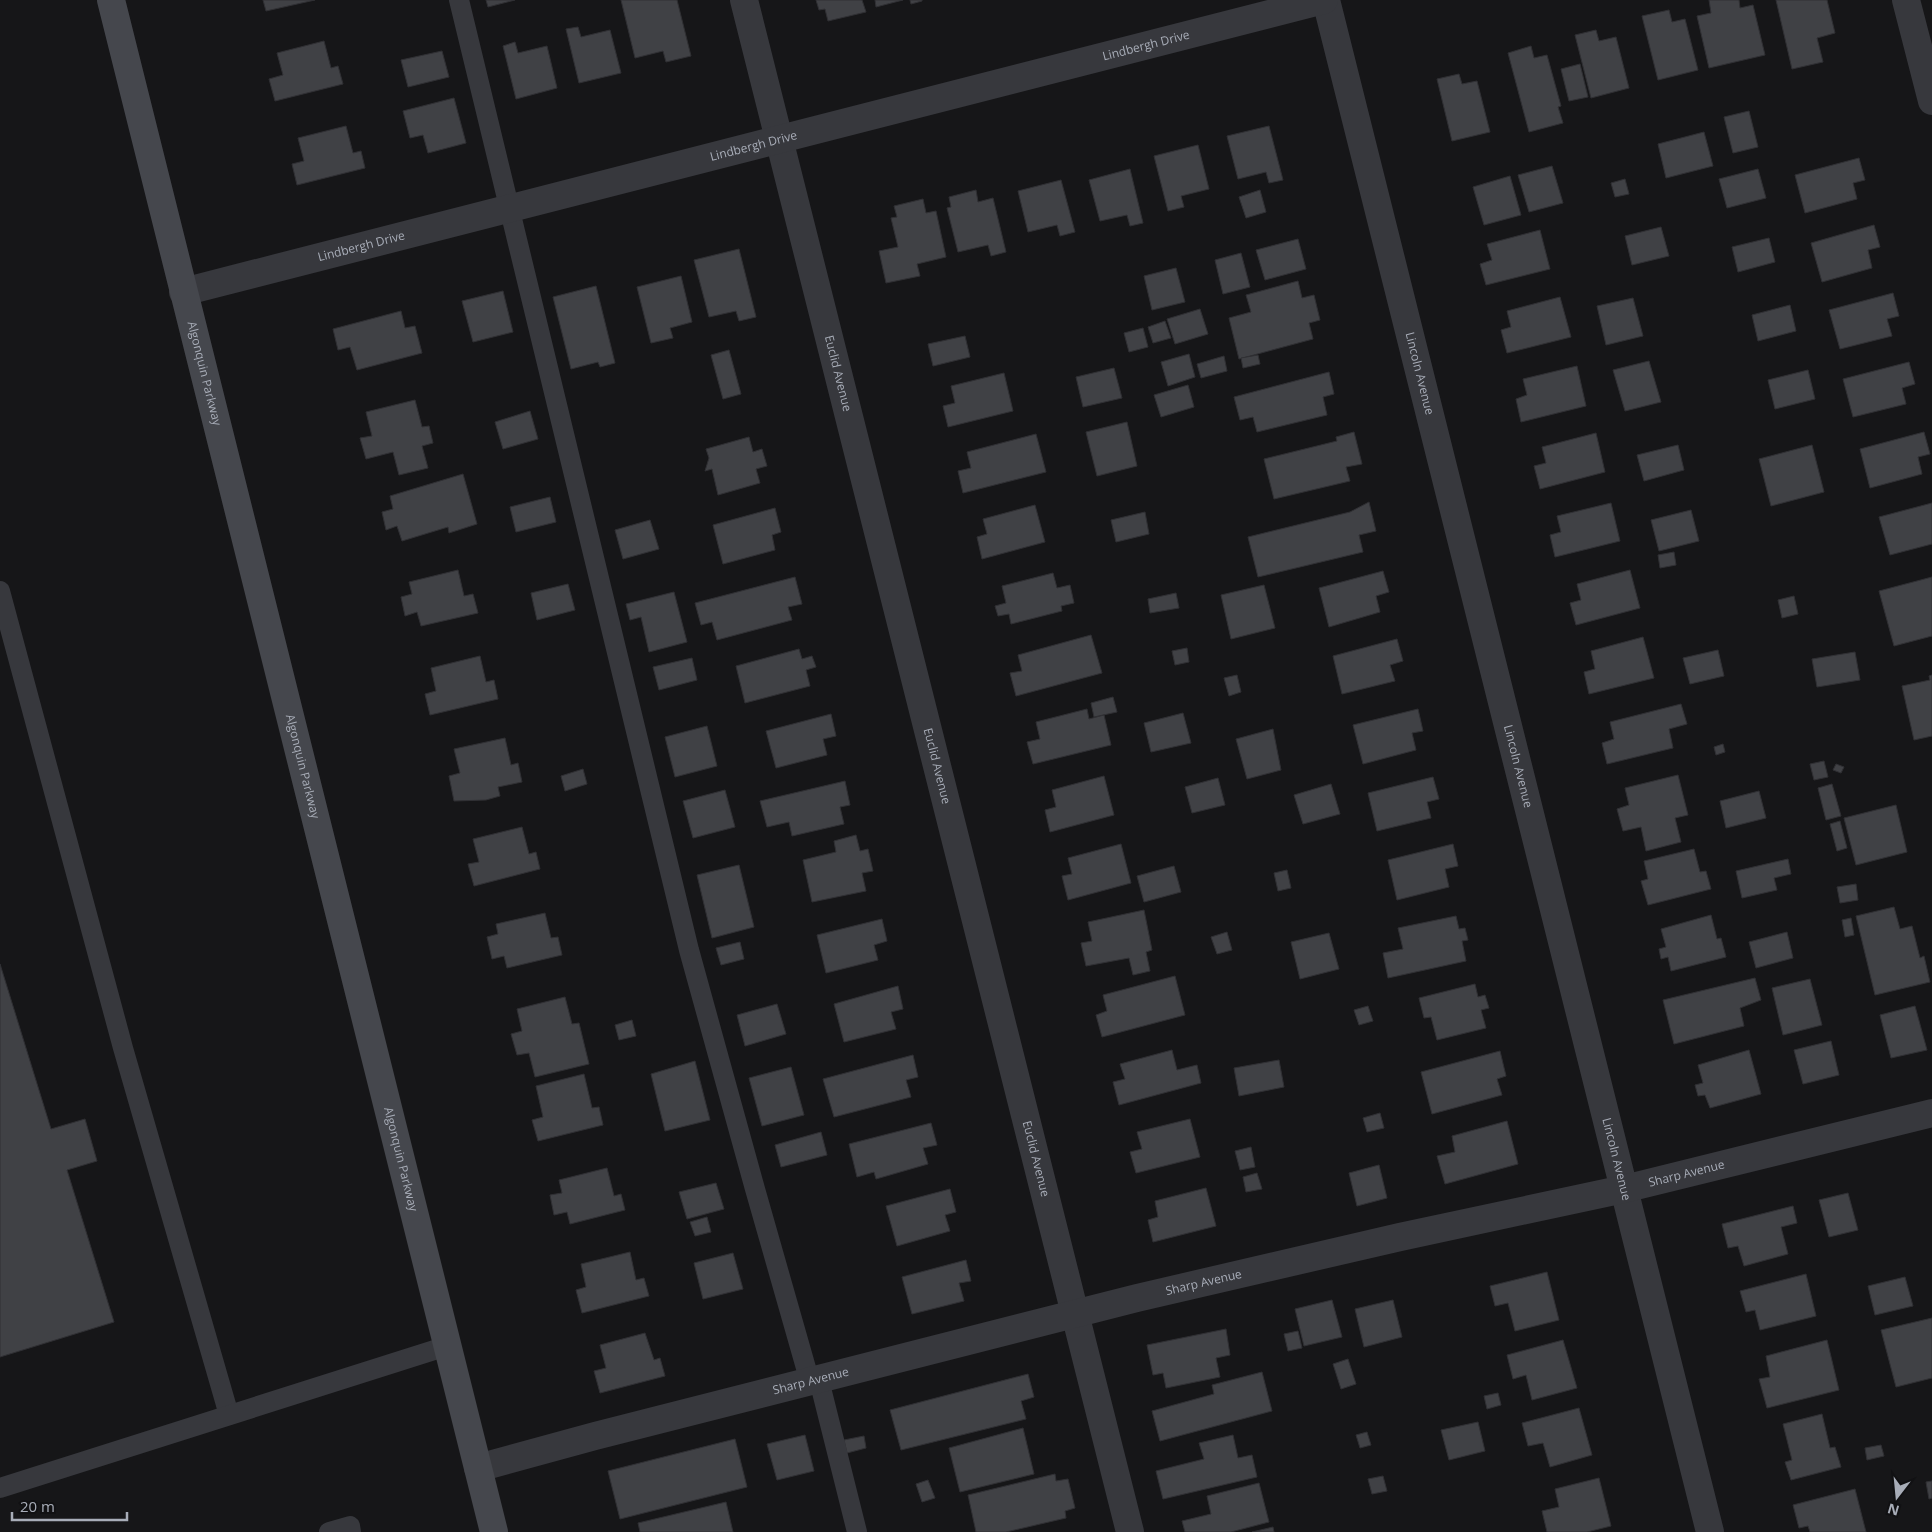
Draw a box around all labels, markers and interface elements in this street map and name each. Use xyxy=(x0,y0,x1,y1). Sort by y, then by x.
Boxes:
street label: Lindbergh Drive xyxy=(1100,26,1191,64)
street label: Lindbergh Drive xyxy=(708,126,799,165)
street label: Lindbergh Drive xyxy=(316,227,407,265)
street label: Algonquin Parkway xyxy=(184,319,226,428)
street label: Lincoln Avenue xyxy=(1402,330,1439,417)
street label: Euclid Avenue xyxy=(821,333,856,413)
street label: Algonquin Parkway xyxy=(282,712,325,821)
street label: Lincoln Avenue xyxy=(1500,723,1537,810)
street label: Euclid Avenue xyxy=(920,726,955,806)
street label: Algonquin Parkway xyxy=(380,1105,423,1214)
street label: Lincoln Avenue xyxy=(1598,1116,1636,1203)
street label: Euclid Avenue xyxy=(1019,1119,1054,1199)
street label: Sharp Avenue xyxy=(1647,1155,1726,1191)
street label: Sharp Avenue xyxy=(1164,1265,1244,1299)
street label: Sharp Avenue xyxy=(771,1363,851,1398)
north arrow xyxy=(1872,1472,1922,1522)
scale bar xyxy=(12,1490,128,1522)
text: 20 m xyxy=(20,1496,55,1516)
text: N xyxy=(1885,1499,1901,1521)

